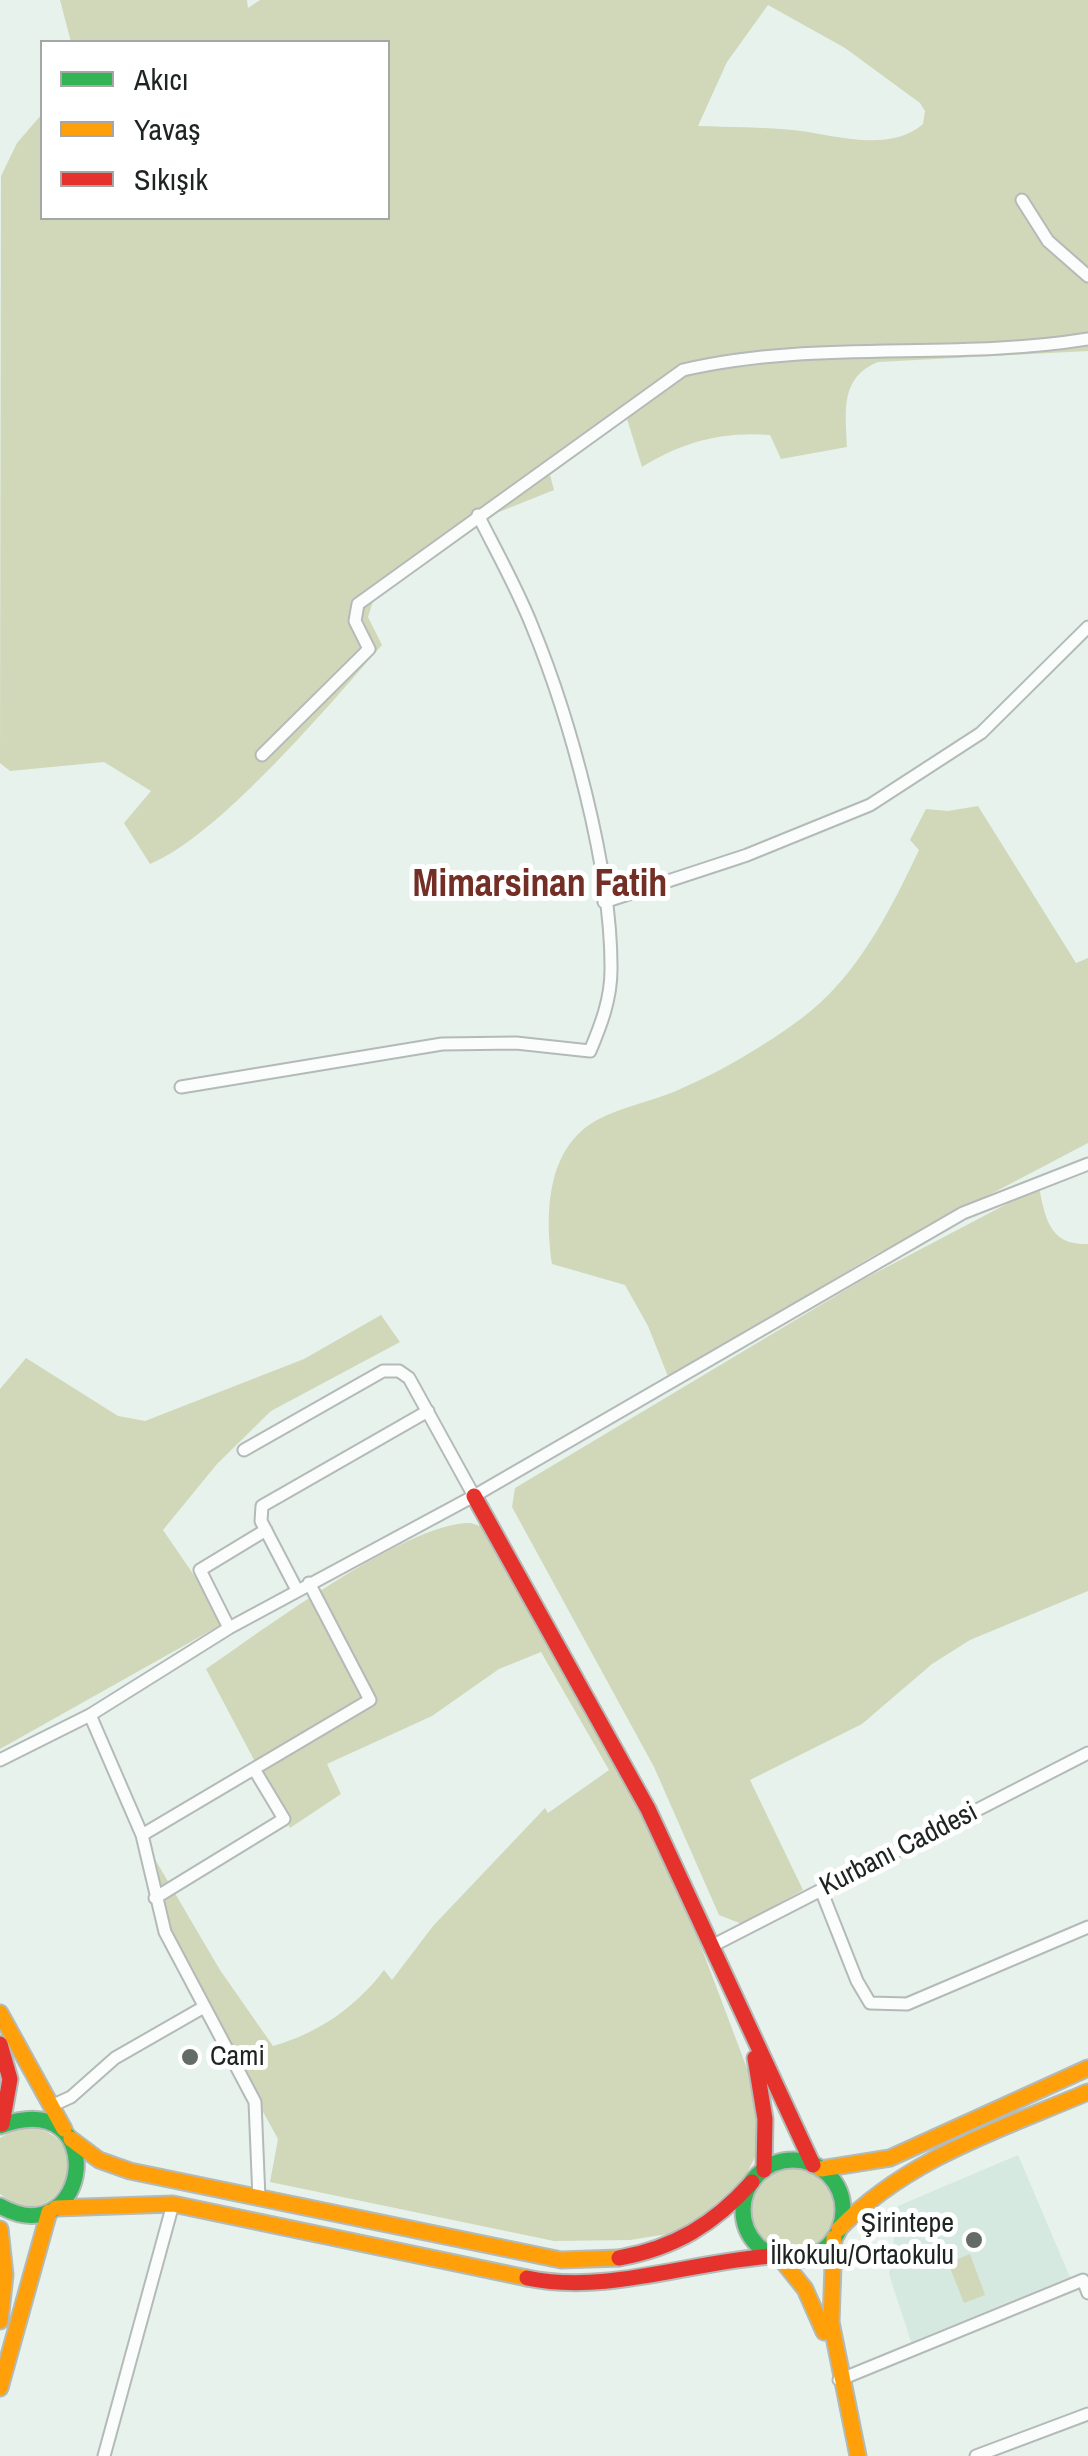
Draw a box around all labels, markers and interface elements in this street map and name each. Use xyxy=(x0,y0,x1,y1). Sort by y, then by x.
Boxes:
legend xyxy=(40,40,390,220)
text: Akıcı xyxy=(134,59,189,99)
text: Yavaş xyxy=(134,109,201,149)
text: Sıkışık xyxy=(134,159,208,199)
district label: Mimarsinan Fatih xyxy=(413,863,667,909)
street label: Kurbanı Caddesi xyxy=(815,1796,983,1904)
place label: Cami xyxy=(210,2040,265,2074)
marker: Cami xyxy=(179,2046,201,2068)
place label: Şirintepe İlkokulu/Ortaokulu xyxy=(770,2207,954,2273)
marker: Şirintepe İlkokulu/Ortaokulu xyxy=(963,2229,985,2251)

